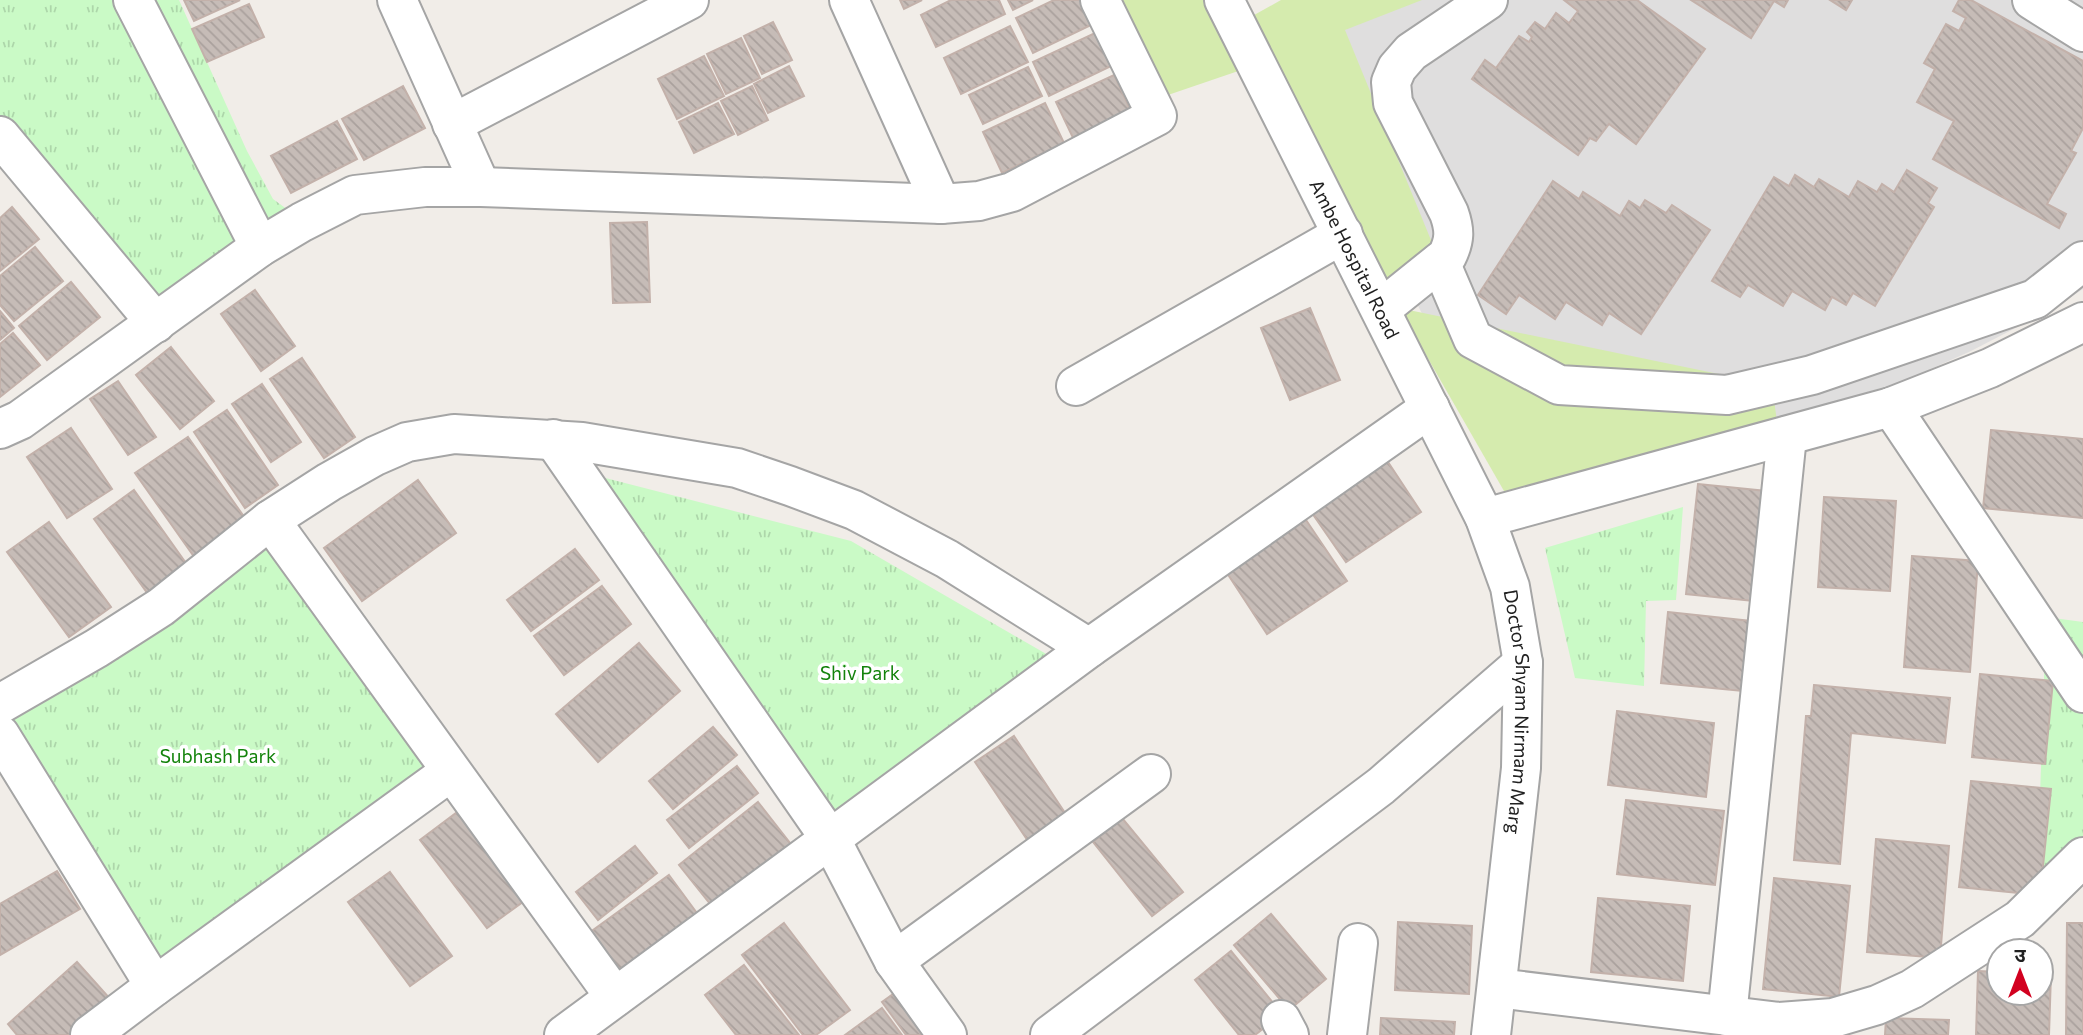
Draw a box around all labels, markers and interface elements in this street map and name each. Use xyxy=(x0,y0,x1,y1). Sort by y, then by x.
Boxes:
street label: Ambe Hospital Road xyxy=(1305,175,1405,342)
street label: Doctor Shyam Nirmam Marg xyxy=(1500,587,1535,835)
park label: Shiv Park xyxy=(820,661,900,684)
park label: Subhash Park xyxy=(160,744,276,767)
north arrow xyxy=(1985,937,2055,1007)
text: उ xyxy=(2014,943,2026,966)

